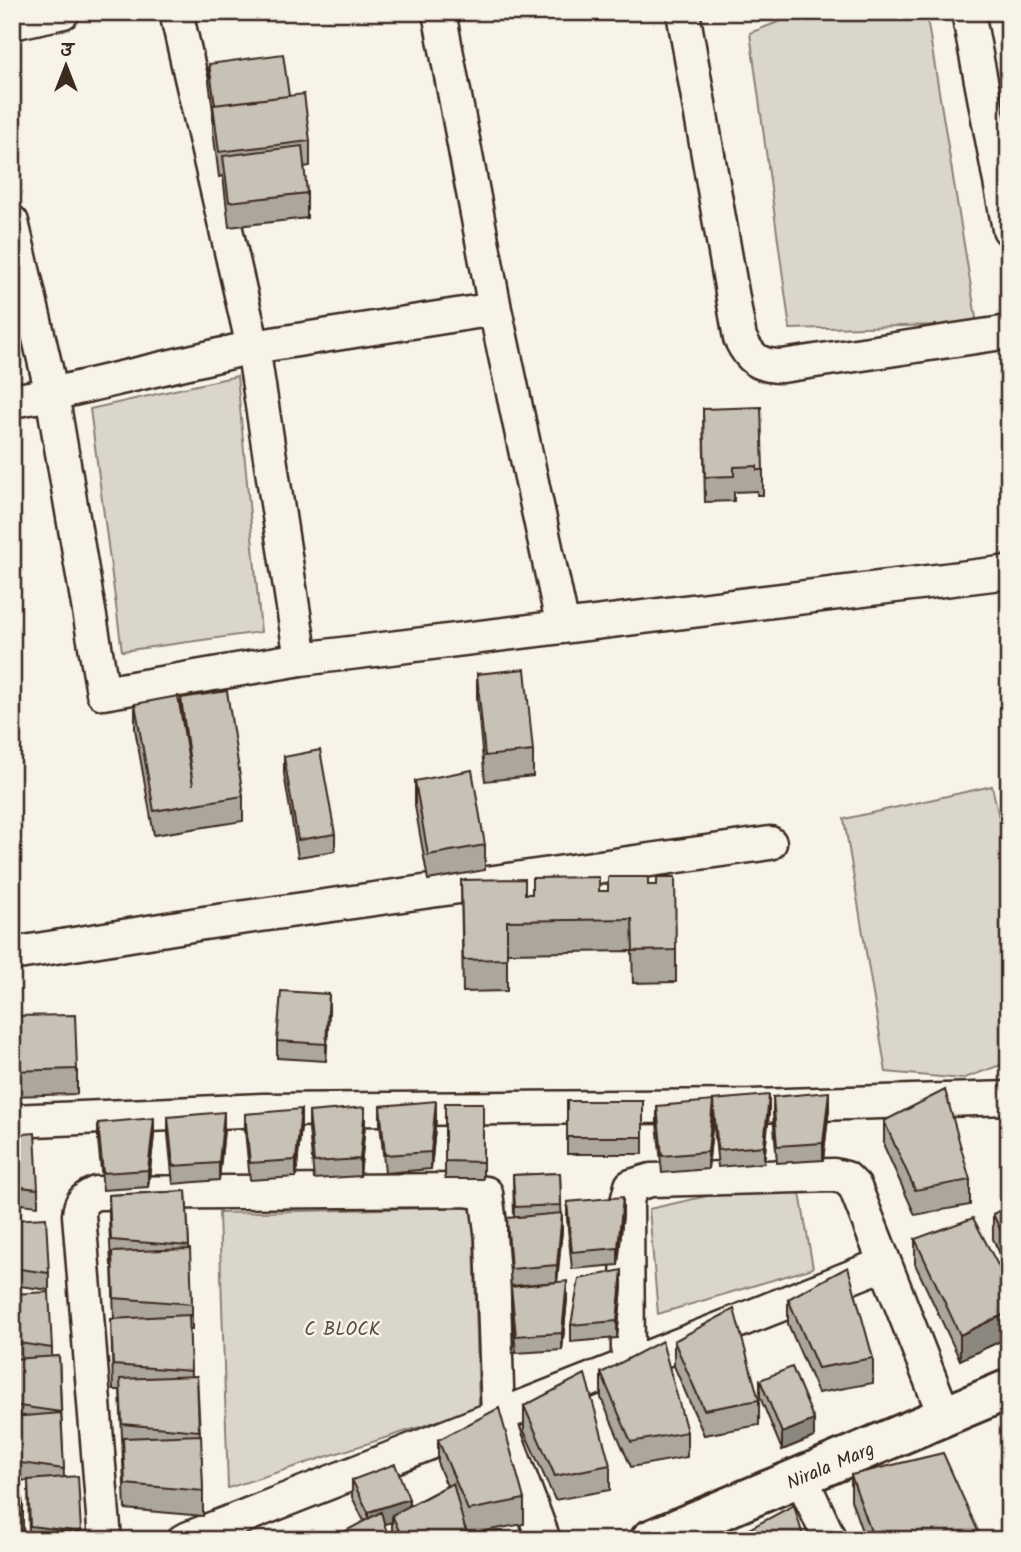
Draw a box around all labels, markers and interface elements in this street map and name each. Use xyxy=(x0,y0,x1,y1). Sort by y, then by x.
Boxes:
north arrow xyxy=(32,32,102,102)
text: उ xyxy=(60,36,76,66)
park label: C BLOCK xyxy=(304,1315,381,1345)
street label: Nirala Marg xyxy=(782,1435,879,1499)

